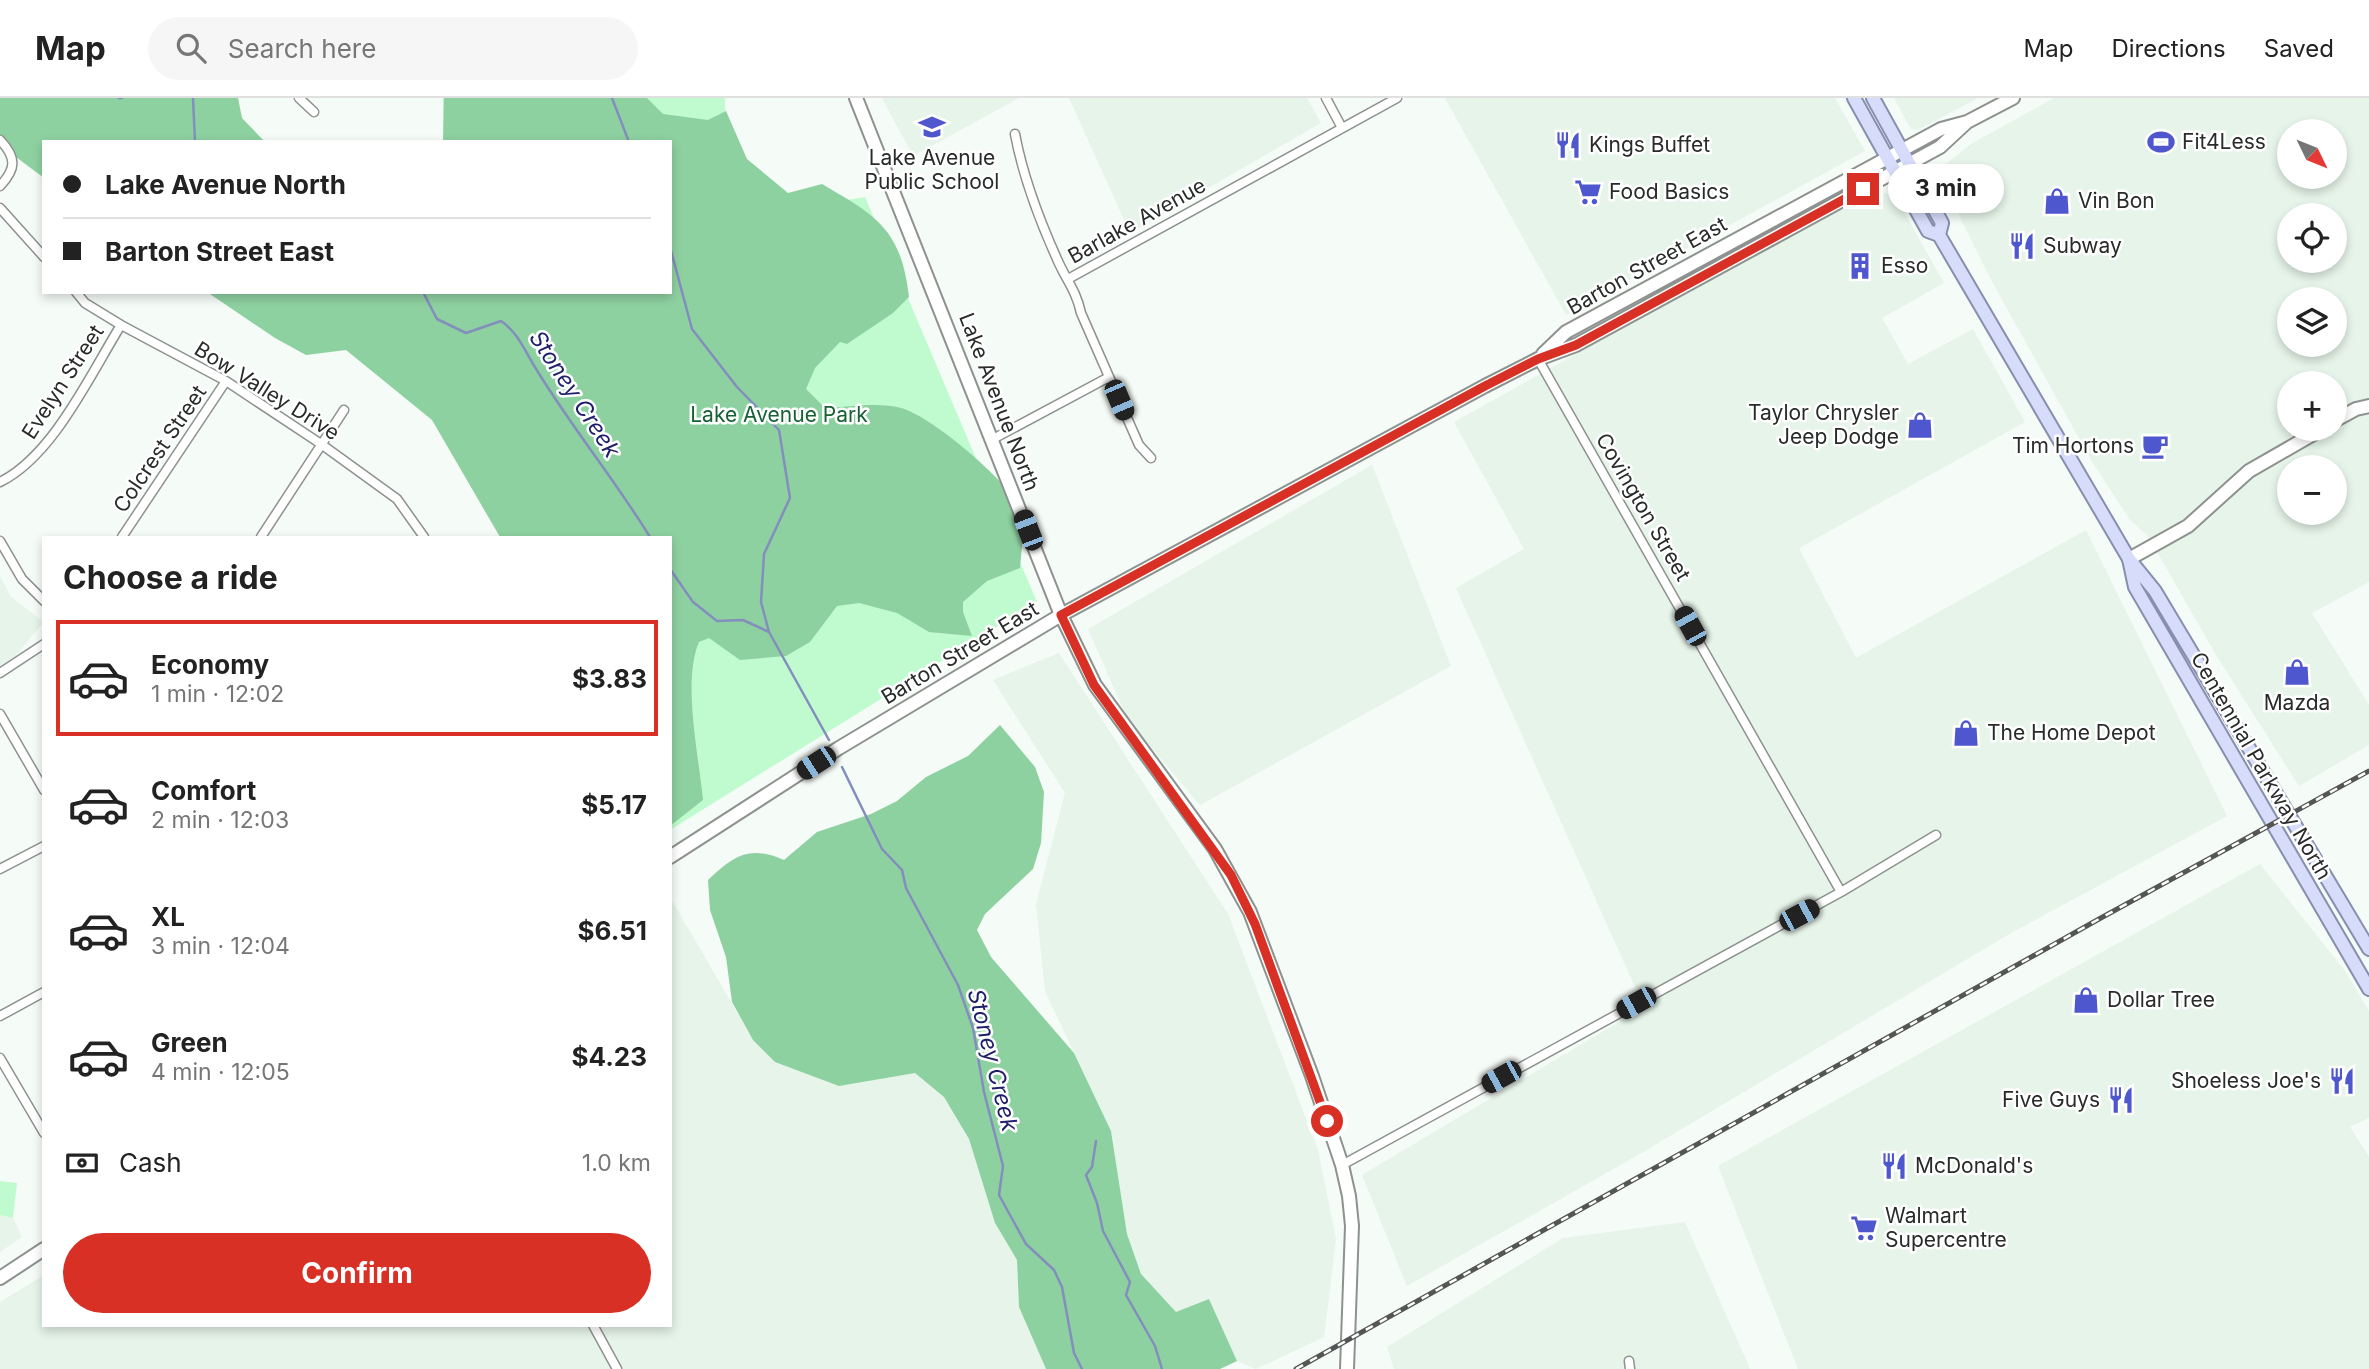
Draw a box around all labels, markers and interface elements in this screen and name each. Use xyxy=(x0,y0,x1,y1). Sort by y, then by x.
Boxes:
search box xyxy=(148,17,638,80)
text: Map xyxy=(35,28,106,68)
icon: search xyxy=(172,29,210,67)
text: Search here xyxy=(228,33,376,64)
text: Map xyxy=(2024,34,2073,63)
text: Directions xyxy=(2111,34,2226,63)
text: Saved xyxy=(2264,34,2334,63)
school or university icon: Lake Avenue Public School xyxy=(917,112,947,142)
north arrow xyxy=(2277,119,2347,189)
map controls xyxy=(2277,119,2347,525)
sports icon: Fit4Less xyxy=(2146,127,2176,157)
place label: Fit4Less xyxy=(2182,129,2266,154)
restaurant icon: Kings Buffet xyxy=(1553,130,1583,160)
place label: Kings Buffet xyxy=(1589,132,1710,157)
place label: Lake Avenue Public School xyxy=(865,145,999,194)
callout: 3 min xyxy=(1888,164,2003,214)
text: Lake Avenue North xyxy=(105,169,346,200)
street label: Barlake Avenue xyxy=(1064,172,1210,269)
route end xyxy=(1847,173,1879,205)
text: 3 min xyxy=(1915,174,1977,202)
supermarket icon: Food Basics xyxy=(1573,177,1603,207)
place label: Food Basics xyxy=(1609,179,1729,204)
shop icon: Vin Bon xyxy=(2042,186,2072,216)
place label: Vin Bon xyxy=(2078,188,2155,213)
button: locate xyxy=(2277,203,2347,273)
street label: Barton Street East xyxy=(1562,211,1731,320)
restaurant icon: Subway xyxy=(2007,231,2037,261)
place label: Subway xyxy=(2043,233,2122,258)
text: Barton Street East xyxy=(105,236,334,267)
building icon: Esso xyxy=(1845,251,1875,281)
place label: Esso xyxy=(1881,253,1928,278)
button: layers xyxy=(2277,287,2347,357)
street label: Lake Avenue North xyxy=(954,309,1045,494)
street label: Evelyn Street xyxy=(16,320,109,443)
water label: Stoney Creek xyxy=(524,325,627,463)
street label: Bow Valley Drive xyxy=(190,336,344,445)
button: + xyxy=(2277,371,2347,441)
car xyxy=(1102,377,1137,423)
street label: Colcrest Street xyxy=(108,380,211,517)
place label: Taylor Chrysler Jeep Dodge xyxy=(1748,400,1899,449)
park label: Lake Avenue Park xyxy=(690,402,868,427)
shop icon: Taylor Chrysler Jeep Dodge xyxy=(1905,410,1935,440)
street label: Covington Street xyxy=(1591,428,1696,585)
cafe icon: Tim Hortons xyxy=(2140,431,2170,461)
place label: Tim Hortons xyxy=(2012,433,2134,458)
button: − xyxy=(2277,455,2347,525)
car xyxy=(1011,507,1046,553)
text: Choose a ride xyxy=(63,558,278,597)
street label: Barton Street East xyxy=(877,596,1043,709)
car xyxy=(1671,603,1710,649)
icon: car xyxy=(67,647,130,710)
street label: Centennial Parkway North xyxy=(2186,647,2337,884)
text: Economy xyxy=(151,649,269,680)
shop icon: Mazda xyxy=(2282,657,2312,687)
text: $3.83 xyxy=(572,663,647,694)
text: 1 min · 12:02 xyxy=(151,680,284,708)
place label: Mazda xyxy=(2264,690,2330,715)
shop icon: The Home Depot xyxy=(1951,718,1981,748)
place label: The Home Depot xyxy=(1987,720,2156,745)
car xyxy=(793,743,840,783)
icon: car xyxy=(67,773,130,836)
text: Comfort xyxy=(151,775,256,806)
text: $5.17 xyxy=(581,789,647,820)
text: 2 min · 12:03 xyxy=(151,806,289,834)
car xyxy=(1776,896,1823,934)
icon: car xyxy=(67,899,130,962)
text: XL xyxy=(151,901,185,932)
text: $6.51 xyxy=(578,915,647,946)
text: 3 min · 12:04 xyxy=(151,932,290,960)
car xyxy=(1613,984,1660,1022)
shop icon: Dollar Tree xyxy=(2071,985,2101,1015)
water label: Stoney Creek xyxy=(962,986,1024,1134)
place label: Dollar Tree xyxy=(2107,987,2215,1012)
icon: car xyxy=(67,1025,130,1088)
text: Green xyxy=(151,1027,228,1058)
text: $4.23 xyxy=(571,1041,647,1072)
text: 4 min · 12:05 xyxy=(151,1058,290,1086)
car xyxy=(1478,1058,1525,1096)
restaurant icon: Shoeless Joe's xyxy=(2327,1066,2357,1096)
place label: Shoeless Joe's xyxy=(2171,1068,2321,1093)
restaurant icon: Five Guys xyxy=(2106,1085,2136,1115)
place label: Five Guys xyxy=(2002,1087,2100,1112)
route start xyxy=(1311,1105,1343,1137)
icon: cash xyxy=(63,1144,101,1182)
text: Cash xyxy=(119,1147,182,1178)
text: 1.0 km xyxy=(582,1149,651,1177)
restaurant icon: McDonald's xyxy=(1879,1151,1909,1181)
place label: McDonald's xyxy=(1915,1153,2033,1178)
place label: Walmart Supercentre xyxy=(1885,1203,2007,1252)
supermarket icon: Walmart Supercentre xyxy=(1849,1213,1879,1243)
button: Confirm xyxy=(63,1233,651,1313)

